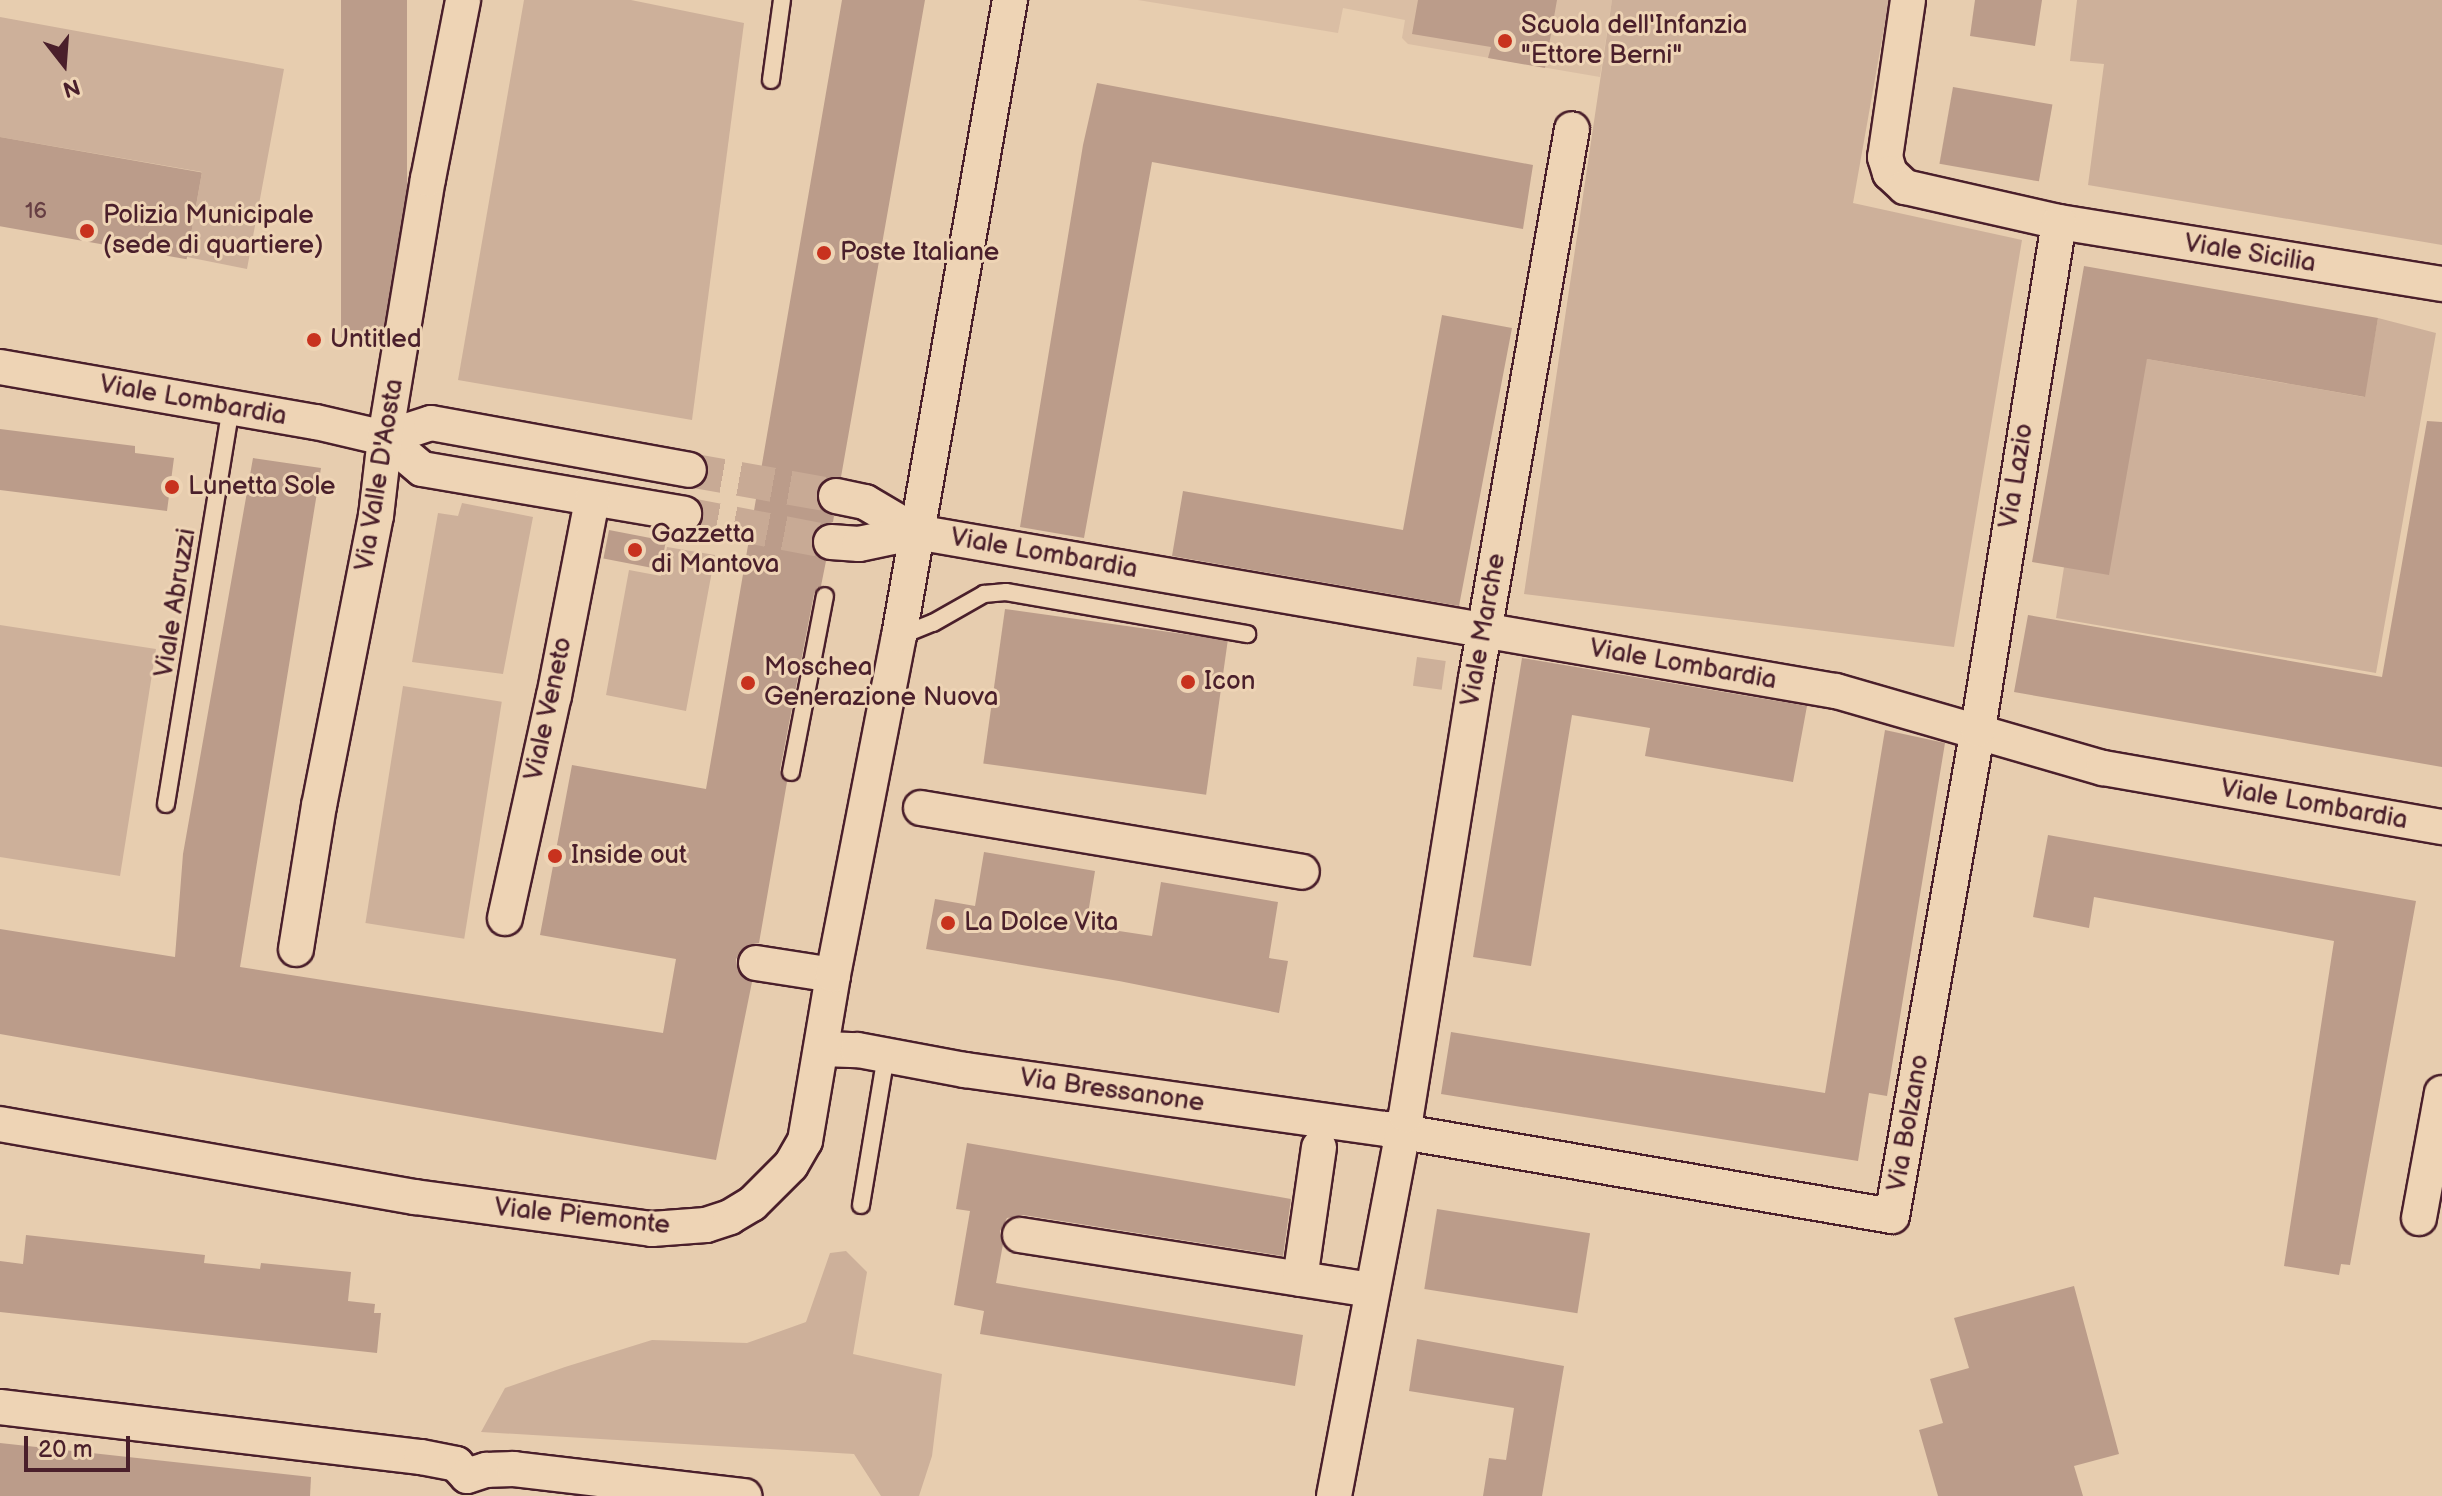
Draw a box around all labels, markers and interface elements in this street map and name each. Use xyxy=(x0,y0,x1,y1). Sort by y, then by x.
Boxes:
place label: Scuola dell'Infanzia "Ettore Berni" xyxy=(1521,10,1748,72)
north arrow xyxy=(24,24,104,104)
marker: Scuola dell'Infanzia "Ettore Berni" xyxy=(1496,32,1514,50)
text: N xyxy=(59,72,83,103)
house number: 16 xyxy=(25,199,47,225)
place label: Polizia Municipale (sede di quartiere) xyxy=(103,200,323,262)
marker: Polizia Municipale (sede di quartiere) xyxy=(78,222,96,240)
street label: Viale Sicilia xyxy=(2182,228,2318,280)
place label: Poste Italiane xyxy=(840,237,999,269)
marker: Poste Italiane xyxy=(815,244,833,262)
place label: Untitled xyxy=(330,324,422,356)
marker: Untitled xyxy=(305,331,323,349)
street label: Viale Lombardia xyxy=(97,369,289,433)
street label: Via Valle D'Aosta xyxy=(349,376,411,574)
street label: Via Lazio xyxy=(1993,421,2041,531)
place label: Lunetta Sole xyxy=(188,471,336,503)
marker: Lunetta Sole xyxy=(163,478,181,496)
place label: Gazzetta di Mantova xyxy=(651,519,780,580)
street label: Viale Lombardia xyxy=(948,522,1140,586)
street label: Viale Abruzzi xyxy=(149,526,203,680)
marker: Gazzetta di Mantova xyxy=(626,541,644,559)
street label: Viale Marche xyxy=(1455,551,1513,709)
street label: Viale Lombardia xyxy=(1587,633,1779,697)
street label: Viale Veneto xyxy=(519,634,579,784)
place label: Moschea Generazione Nuova xyxy=(764,652,999,714)
place label: Icon xyxy=(1204,666,1255,698)
marker: Icon xyxy=(1179,673,1197,691)
marker: Moschea Generazione Nuova xyxy=(739,674,757,692)
street label: Viale Lombardia xyxy=(2218,773,2410,837)
place label: Inside out xyxy=(571,840,687,872)
marker: Inside out xyxy=(546,847,564,865)
place label: La Dolce Vita xyxy=(964,907,1119,939)
marker: La Dolce Vita xyxy=(939,914,957,932)
street label: Via Bolzano xyxy=(1882,1052,1936,1194)
street label: Via Bressanone xyxy=(1018,1063,1206,1119)
street label: Viale Piemonte xyxy=(493,1192,671,1242)
scale bar xyxy=(28,1420,134,1470)
text: 20 m xyxy=(38,1435,93,1464)

